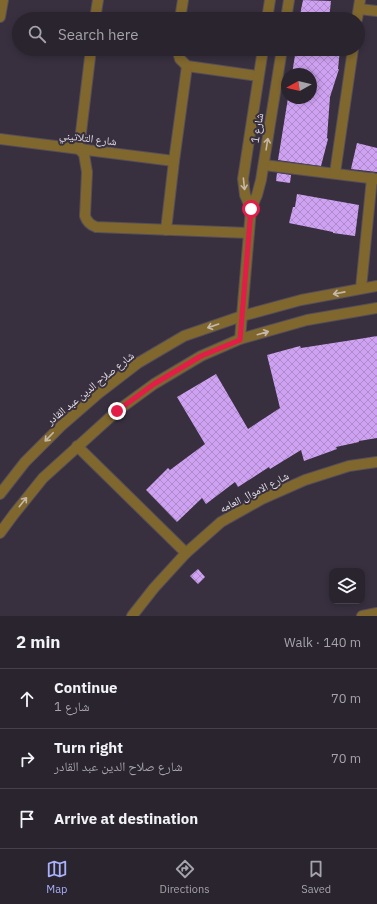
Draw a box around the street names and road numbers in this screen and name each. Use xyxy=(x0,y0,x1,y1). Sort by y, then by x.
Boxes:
street label: شارع 1 xyxy=(248,112,266,144)
street label: شارع التلاتيني xyxy=(58,128,117,150)
street label: شارع صلاح الدين عبد القادر xyxy=(43,348,137,428)
street label: شارع الاموال العامه xyxy=(217,469,291,515)

